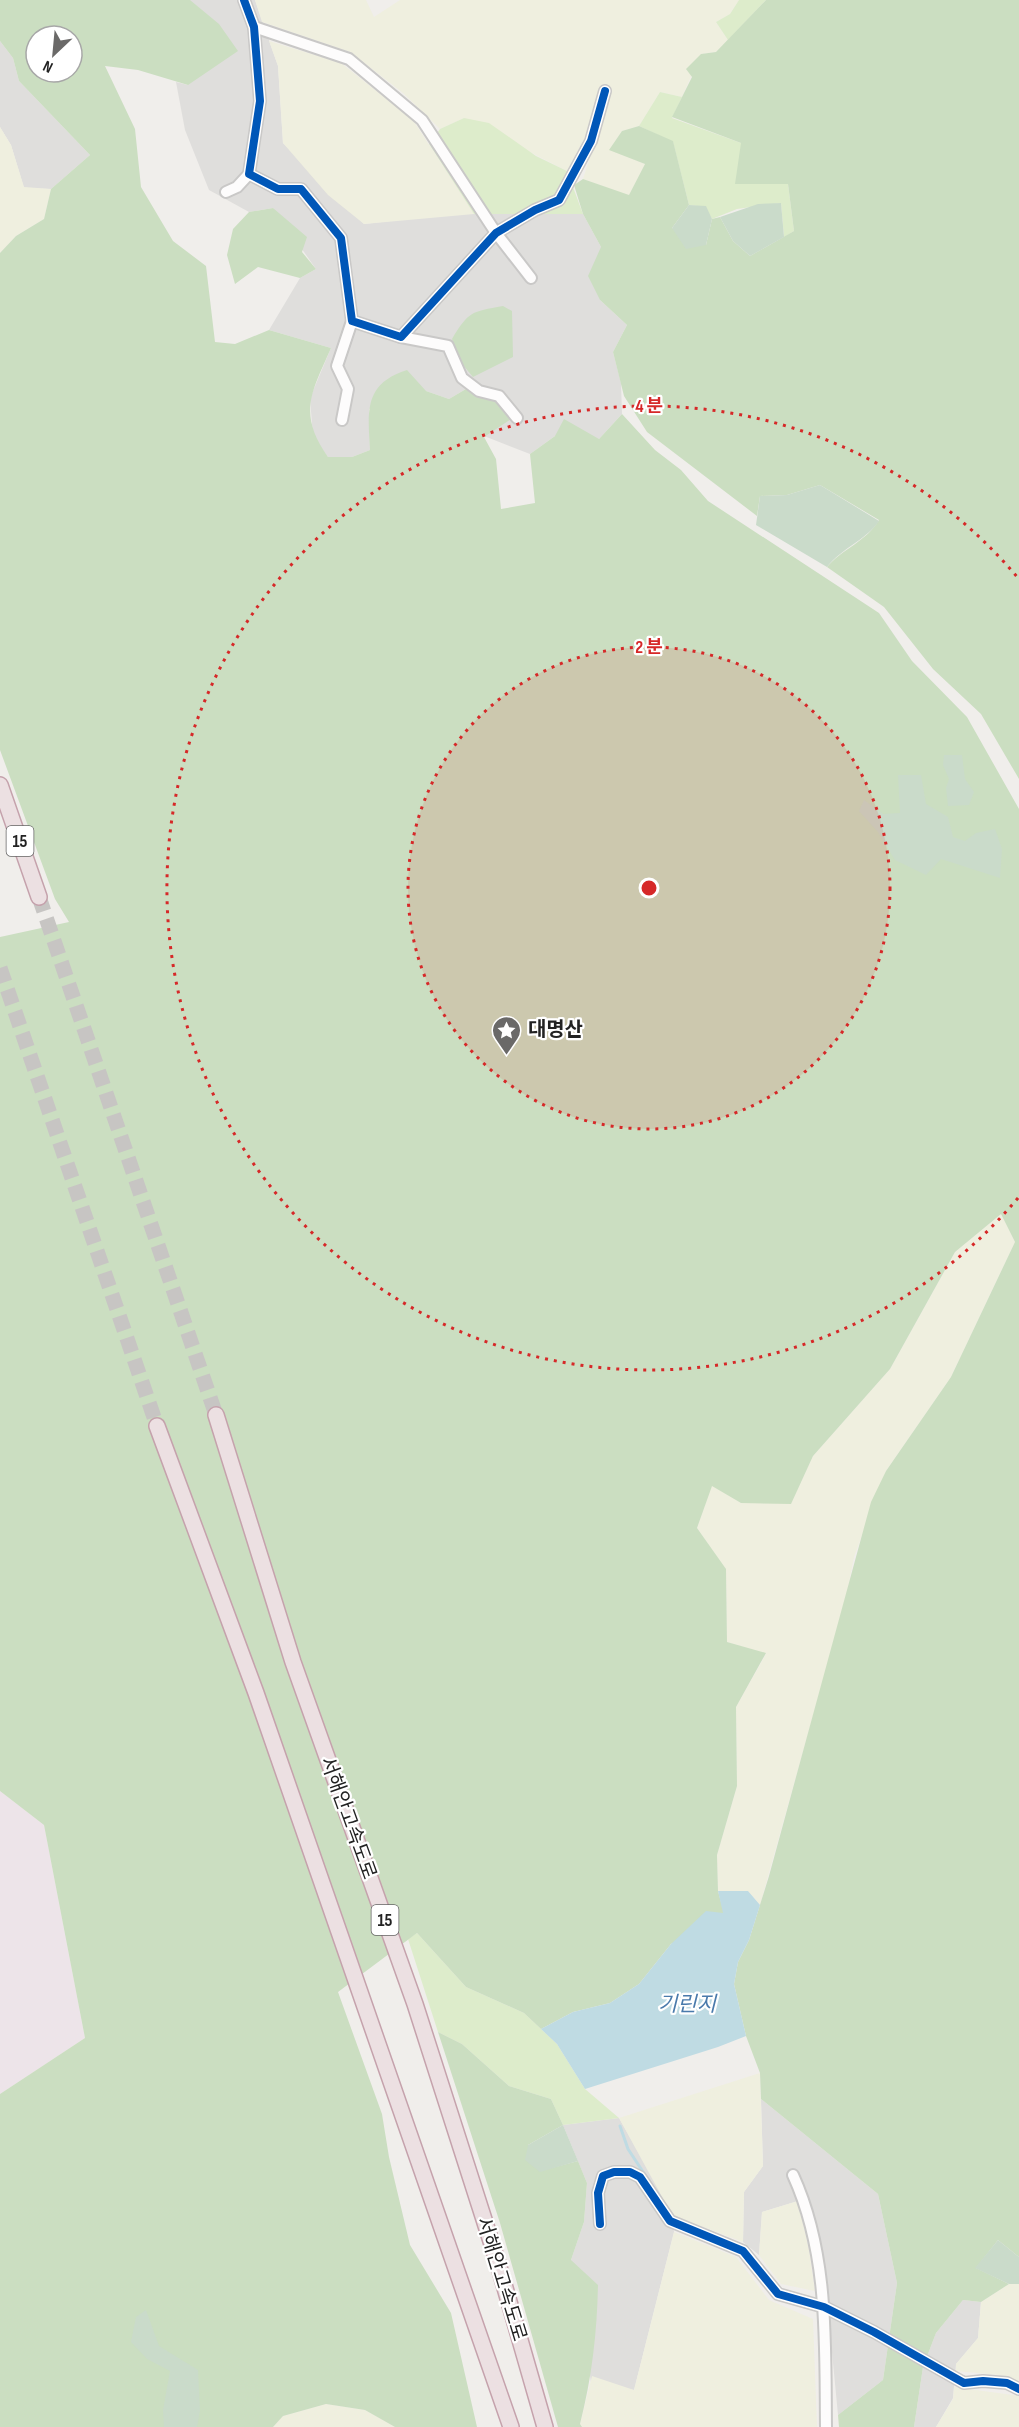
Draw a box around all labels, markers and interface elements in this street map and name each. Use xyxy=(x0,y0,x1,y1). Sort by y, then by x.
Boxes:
north arrow xyxy=(24,24,84,84)
text: N xyxy=(40,56,56,77)
text: 4 분 xyxy=(635,396,663,417)
text: 2 분 xyxy=(635,637,663,658)
road number: 15 xyxy=(7,826,34,856)
centre of rings xyxy=(639,878,659,898)
place icon: 대명산 xyxy=(491,1014,523,1056)
place label: 대명산 xyxy=(528,1018,583,1042)
street label: 서해안고속도로 xyxy=(315,1753,381,1883)
road number: 15 xyxy=(372,1905,398,1935)
water label: 기린지 xyxy=(658,1992,718,2017)
street label: 서해안고속도로 xyxy=(471,2214,531,2344)

